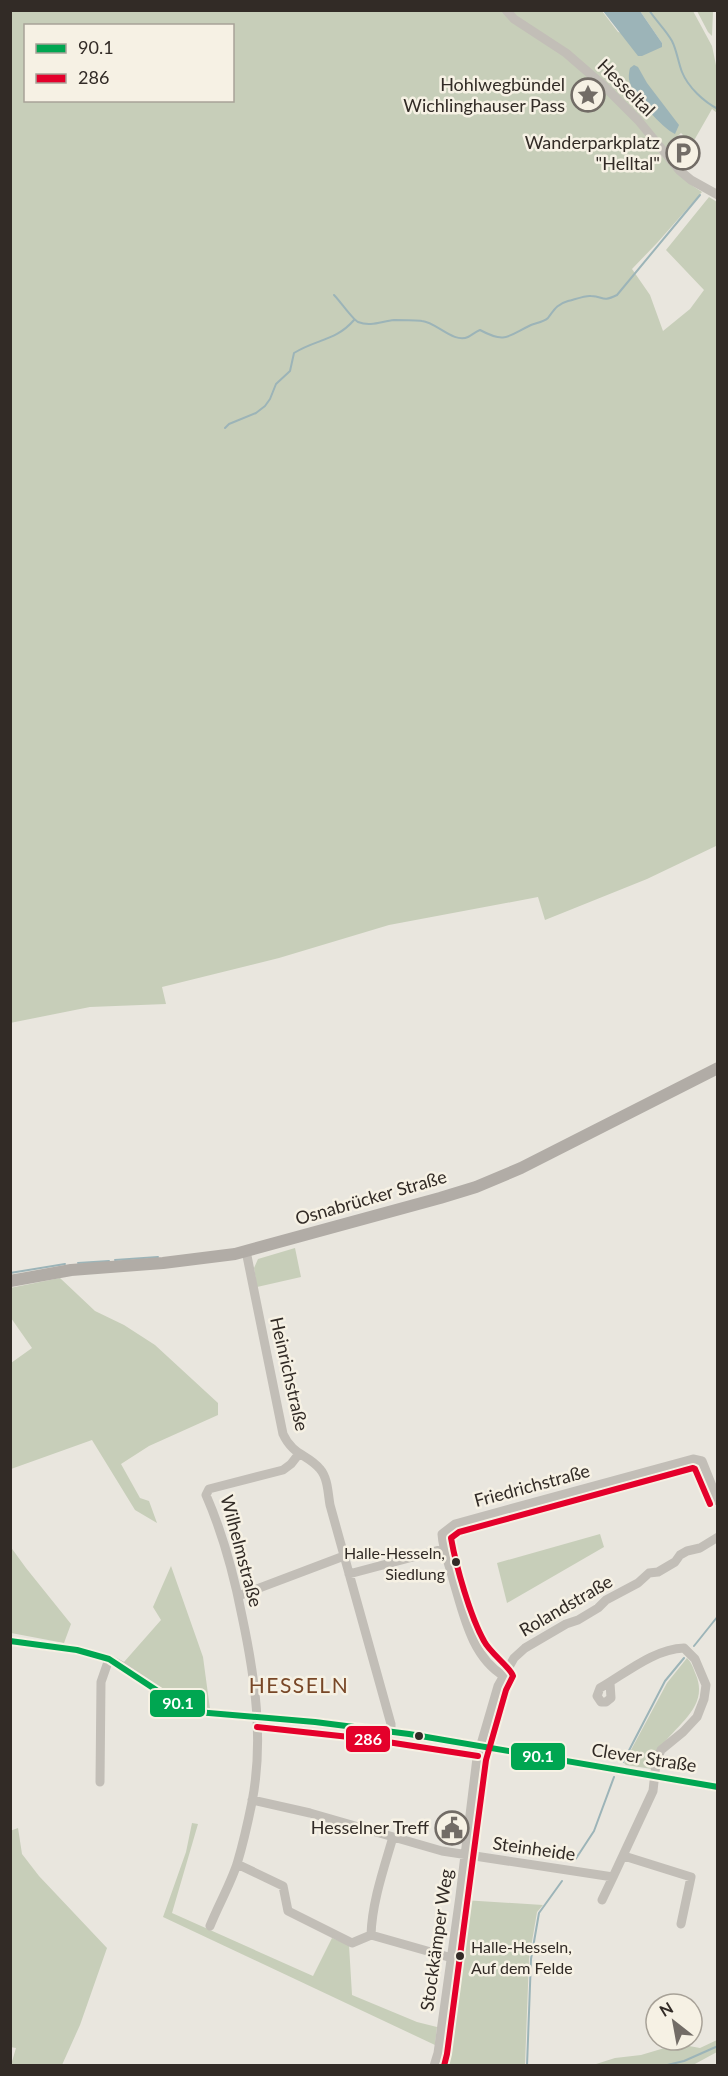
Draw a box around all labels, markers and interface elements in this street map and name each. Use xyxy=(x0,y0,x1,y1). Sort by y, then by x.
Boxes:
legend xyxy=(24,24,234,102)
text: 90.1 xyxy=(78,36,114,58)
street label: Hesseltal xyxy=(593,54,660,121)
text: 286 xyxy=(78,66,109,88)
place label: Hohlwegbündel Wichlinghauser Pass xyxy=(403,73,565,116)
place icon: Hohlwegbündel Wichlinghauser Pass xyxy=(570,77,606,113)
place label: Wanderparkplatz "Helltal" xyxy=(525,131,660,174)
parking icon: Wanderparkplatz "Helltal" xyxy=(665,135,701,171)
street label: Osnabrücker Straße xyxy=(293,1165,449,1229)
street label: Heinrichstraße xyxy=(266,1315,314,1433)
street label: Friedrichstraße xyxy=(471,1459,592,1511)
street label: Wilhelmstraße xyxy=(216,1492,268,1609)
place label: Halle-Hesseln, Siedlung xyxy=(344,1543,445,1583)
marker: Halle-Hesseln, Siedlung xyxy=(450,1556,462,1568)
street label: Rolandstraße xyxy=(515,1570,616,1641)
district label: HESSELN xyxy=(249,1672,349,1697)
line badge: 90.1 xyxy=(149,1689,206,1718)
text: 90.1 xyxy=(162,1693,194,1712)
line badge: 286 xyxy=(345,1725,391,1753)
text: 286 xyxy=(354,1729,382,1748)
unlabelled marker xyxy=(413,1730,425,1742)
street label: Clever Straße xyxy=(590,1738,698,1776)
line badge: 90.1 xyxy=(510,1742,566,1771)
text: 90.1 xyxy=(522,1746,554,1765)
public building icon: Hesselner Treff xyxy=(434,1810,470,1846)
place label: Hesselner Treff xyxy=(311,1816,429,1838)
street label: Steinheide xyxy=(491,1831,577,1865)
street label: Stockkämper Weg xyxy=(415,1867,457,2012)
place label: Halle-Hesseln, Auf dem Felde xyxy=(471,1937,573,1977)
marker: Halle-Hesseln, Auf dem Felde xyxy=(454,1950,466,1962)
north arrow xyxy=(644,1992,704,2052)
text: N xyxy=(656,1997,676,2020)

